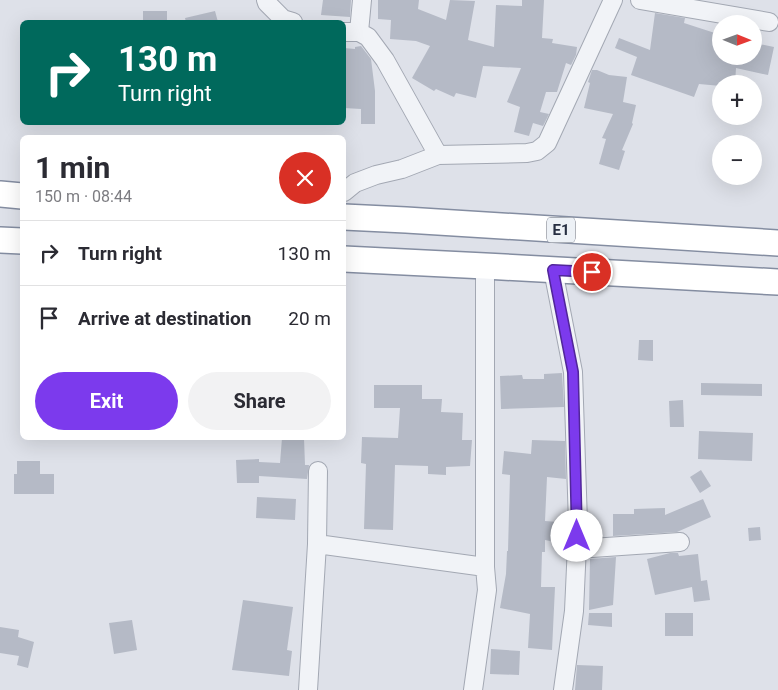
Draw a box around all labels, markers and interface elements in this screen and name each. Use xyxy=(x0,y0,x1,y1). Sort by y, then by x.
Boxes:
north arrow xyxy=(712,15,762,65)
map controls xyxy=(712,15,762,185)
text: 130 m xyxy=(118,39,217,80)
icon: right xyxy=(35,40,100,105)
button: + xyxy=(712,75,762,125)
text: Turn right xyxy=(118,81,212,106)
button: − xyxy=(712,135,762,185)
text: 1 min xyxy=(35,150,110,185)
button: close xyxy=(279,152,331,204)
text: 150 m · 08:44 xyxy=(35,187,132,206)
road number: E1 xyxy=(547,218,575,242)
icon: right xyxy=(35,239,63,267)
text: Turn right xyxy=(78,242,162,265)
text: 130 m xyxy=(278,242,331,265)
pin xyxy=(571,251,613,293)
icon: arrive xyxy=(578,258,606,286)
icon: arrive xyxy=(35,304,63,332)
text: Arrive at destination xyxy=(78,307,251,330)
text: 20 m xyxy=(288,307,331,330)
button: Exit xyxy=(35,372,178,430)
button: Share xyxy=(188,372,331,430)
position arrow xyxy=(550,509,602,561)

